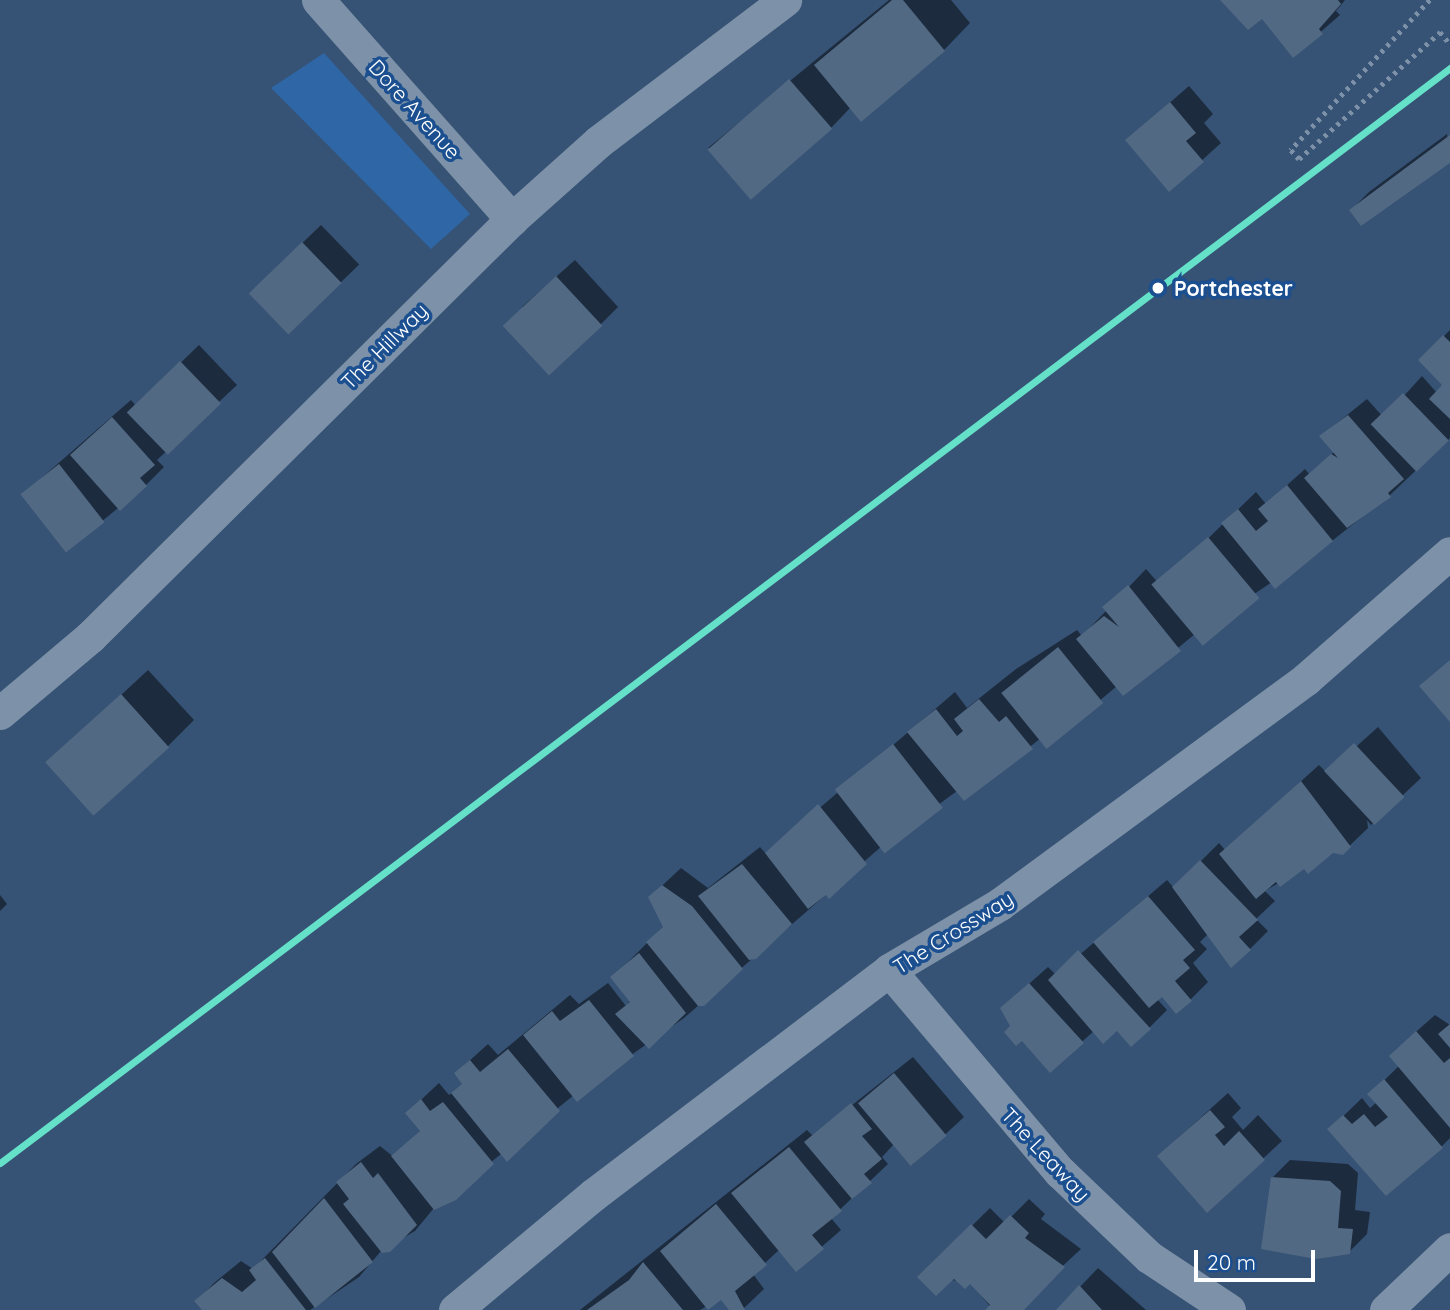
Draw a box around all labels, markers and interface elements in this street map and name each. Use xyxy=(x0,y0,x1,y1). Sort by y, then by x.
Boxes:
street label: Dore Avenue xyxy=(364,54,466,164)
place label: Portchester xyxy=(1174,275,1293,301)
marker: Portchester xyxy=(1148,278,1168,298)
street label: The Hillway xyxy=(336,298,432,394)
street label: The Crossway xyxy=(888,885,1018,979)
street label: The Leaway xyxy=(996,1102,1096,1206)
scale bar xyxy=(1198,1236,1319,1280)
text: 20 m xyxy=(1207,1249,1256,1275)

